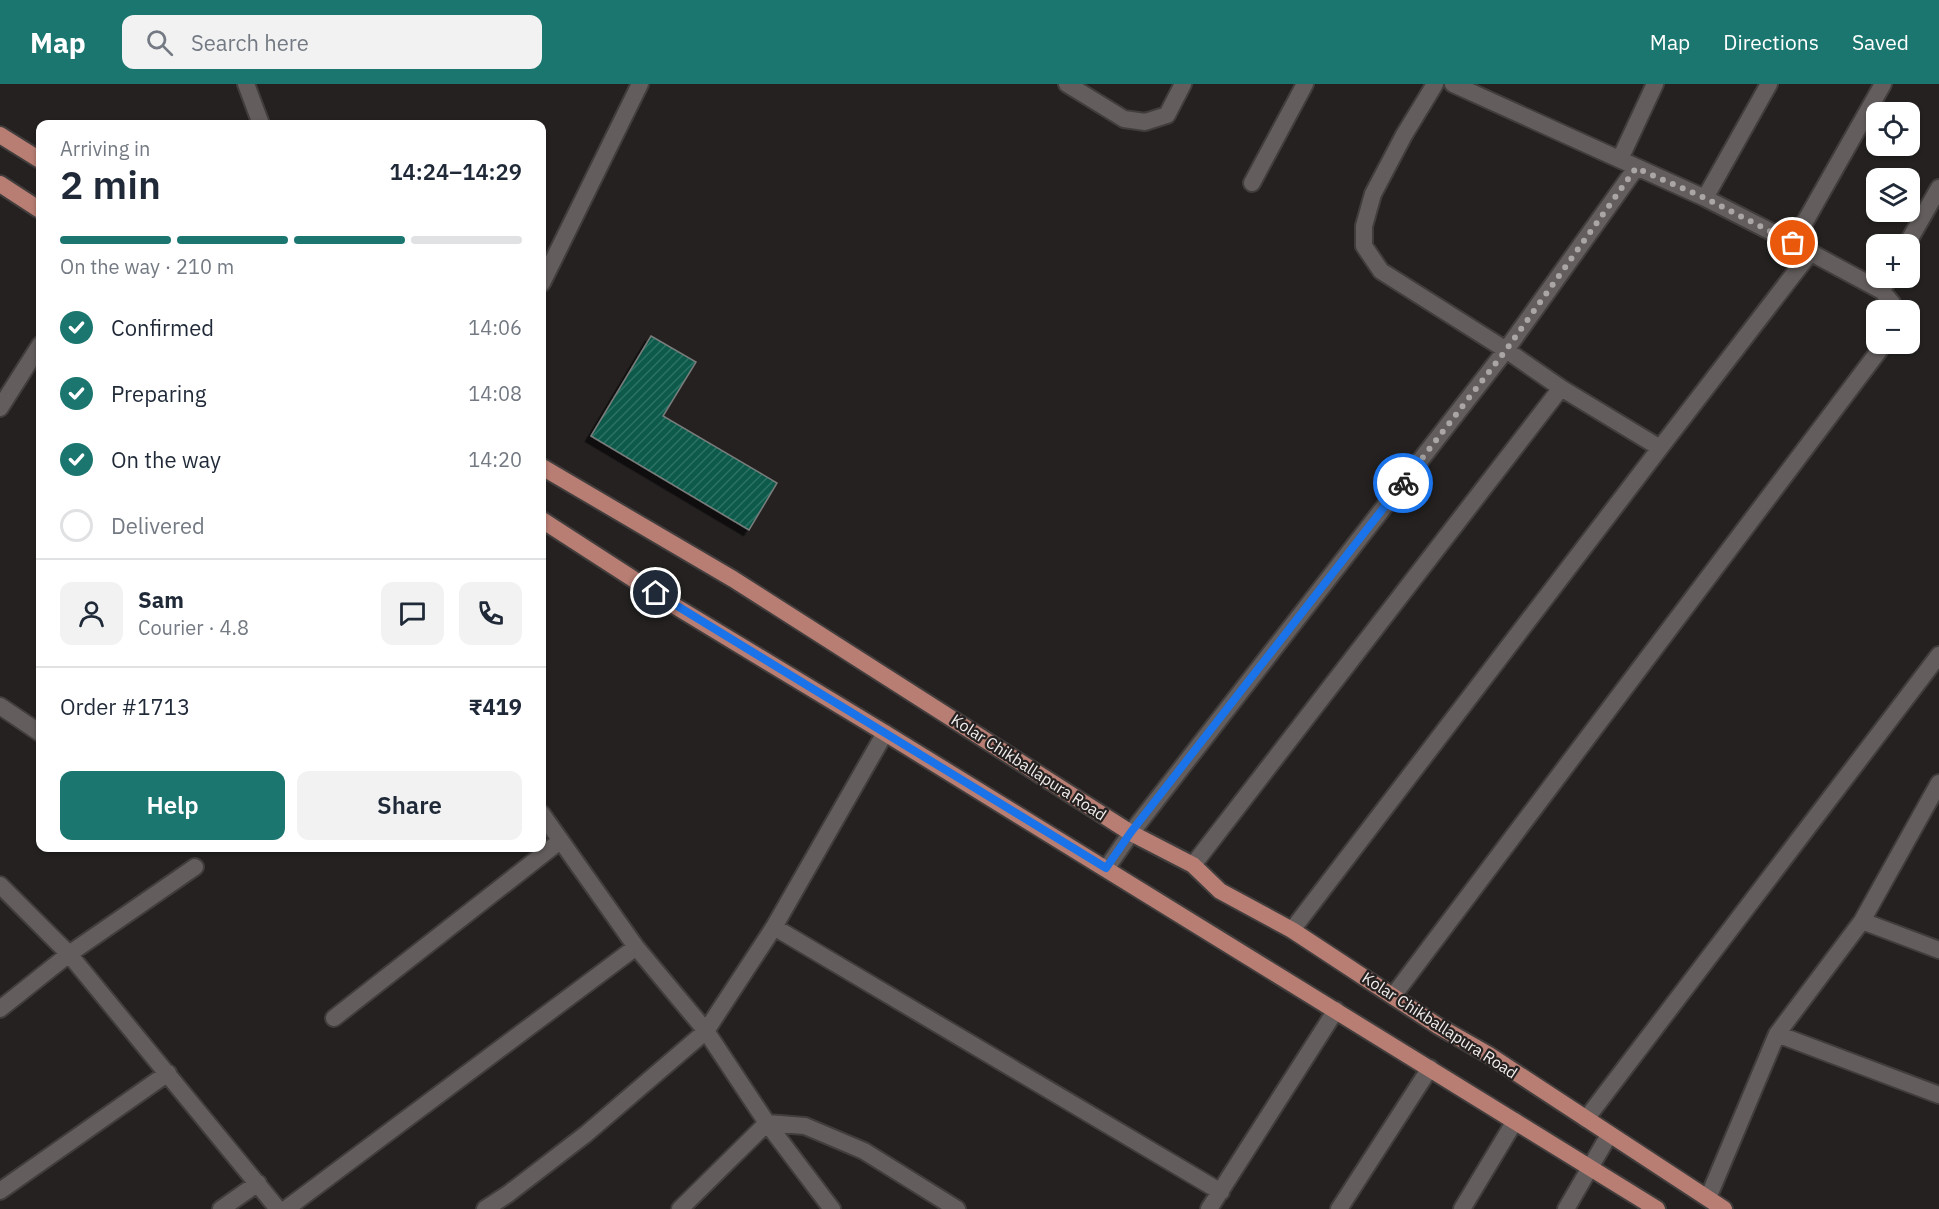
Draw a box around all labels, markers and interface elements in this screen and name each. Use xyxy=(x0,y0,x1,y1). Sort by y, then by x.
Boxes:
search box xyxy=(122,15,542,69)
text: Map xyxy=(30,24,86,61)
icon: search xyxy=(143,26,176,59)
text: Search here xyxy=(191,28,309,57)
text: Map xyxy=(1650,28,1690,56)
text: Directions xyxy=(1723,28,1819,56)
text: Saved xyxy=(1852,28,1909,56)
map controls xyxy=(1866,102,1920,354)
button: locate xyxy=(1866,102,1920,156)
text: Arriving in xyxy=(60,135,150,162)
text: 14:24–14:29 xyxy=(389,157,522,186)
text: 2 min xyxy=(60,159,161,210)
button: layers xyxy=(1866,168,1920,222)
pin xyxy=(1767,217,1818,268)
icon: bag xyxy=(1776,226,1809,259)
button: + xyxy=(1866,234,1920,288)
text: On the way · 210 m xyxy=(60,253,234,280)
button: − xyxy=(1866,300,1920,354)
icon: check xyxy=(60,311,93,344)
text: Confirmed xyxy=(111,313,214,342)
text: 14:06 xyxy=(468,314,522,341)
icon: check xyxy=(60,377,93,410)
text: Preparing xyxy=(111,379,206,408)
text: 14:08 xyxy=(468,380,522,407)
icon: check xyxy=(60,443,93,476)
text: On the way xyxy=(111,445,221,474)
text: 14:20 xyxy=(468,446,522,473)
courier xyxy=(1373,453,1433,513)
icon: bike xyxy=(1387,467,1420,500)
text: Delivered xyxy=(111,511,205,540)
pin xyxy=(630,567,681,618)
icon: home xyxy=(639,576,672,609)
button: person xyxy=(60,582,123,645)
button: chat xyxy=(381,582,444,645)
button: phone xyxy=(459,582,522,645)
text: Sam xyxy=(138,585,184,614)
text: Courier · 4.8 xyxy=(138,614,249,641)
text: Order #1713 xyxy=(60,692,190,721)
text: ₹419 xyxy=(469,692,522,721)
street label: Kolar Chikballapura Road xyxy=(948,709,1110,825)
button: Help xyxy=(60,771,285,840)
button: Share xyxy=(297,771,522,840)
street label: Kolar Chikballapura Road xyxy=(1359,967,1521,1083)

